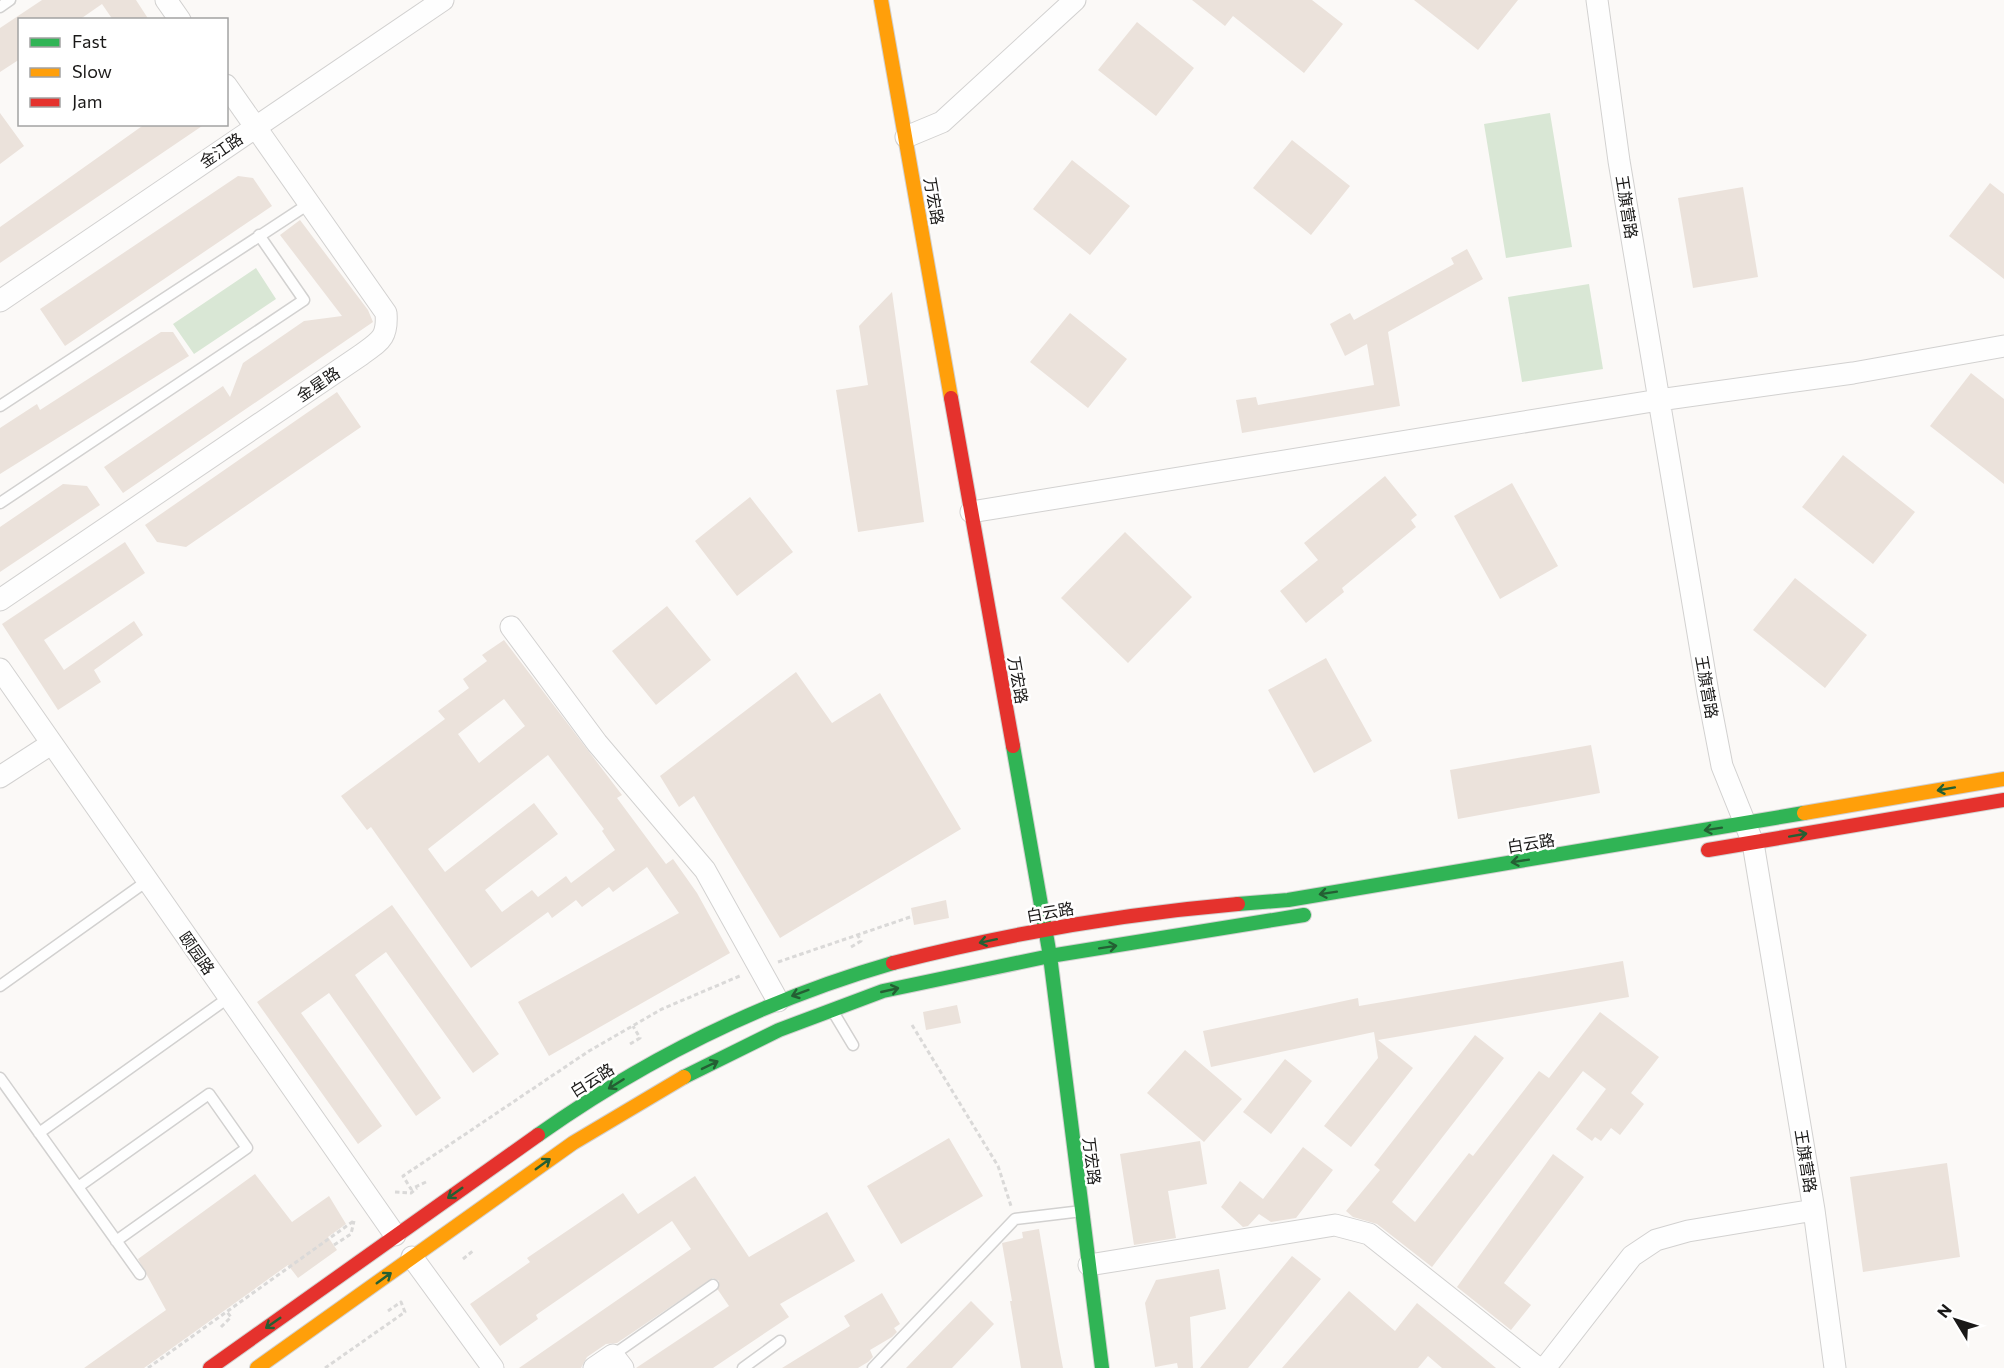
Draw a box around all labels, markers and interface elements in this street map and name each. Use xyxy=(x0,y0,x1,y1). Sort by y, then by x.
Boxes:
legend xyxy=(18,18,228,126)
text: Fast xyxy=(72,30,107,52)
text: Slow xyxy=(72,60,112,82)
text: Jam xyxy=(72,90,102,112)
street label: 金江路 xyxy=(196,128,246,171)
street label: 王旗营路 xyxy=(1613,174,1642,240)
street label: 万宏路 xyxy=(921,176,948,226)
street label: 金星路 xyxy=(293,362,343,405)
street label: 王旗营路 xyxy=(1693,654,1722,720)
street label: 万宏路 xyxy=(1005,655,1032,705)
one-way arrow xyxy=(1937,784,1957,795)
one-way arrow xyxy=(1703,824,1723,835)
street label: 白云路 xyxy=(1506,829,1556,856)
one-way arrow xyxy=(1788,829,1807,840)
one-way arrow xyxy=(1511,856,1531,867)
one-way arrow xyxy=(1319,888,1339,899)
street label: 白云路 xyxy=(1025,898,1075,925)
street label: 颐园路 xyxy=(176,928,219,978)
one-way arrow xyxy=(979,936,998,948)
one-way arrow xyxy=(1098,941,1117,952)
one-way arrow xyxy=(880,983,899,995)
one-way arrow xyxy=(791,988,810,999)
one-way arrow xyxy=(701,1058,719,1070)
street label: 白云路 xyxy=(566,1059,617,1100)
one-way arrow xyxy=(608,1079,625,1091)
street label: 王旗营路 xyxy=(1792,1128,1821,1194)
street label: 万宏路 xyxy=(1080,1136,1105,1186)
one-way arrow xyxy=(534,1158,550,1170)
one-way arrow xyxy=(447,1187,463,1199)
one-way arrow xyxy=(376,1271,392,1284)
north arrow xyxy=(1926,1290,1986,1350)
text: N xyxy=(1933,1300,1955,1321)
one-way arrow xyxy=(266,1317,282,1329)

